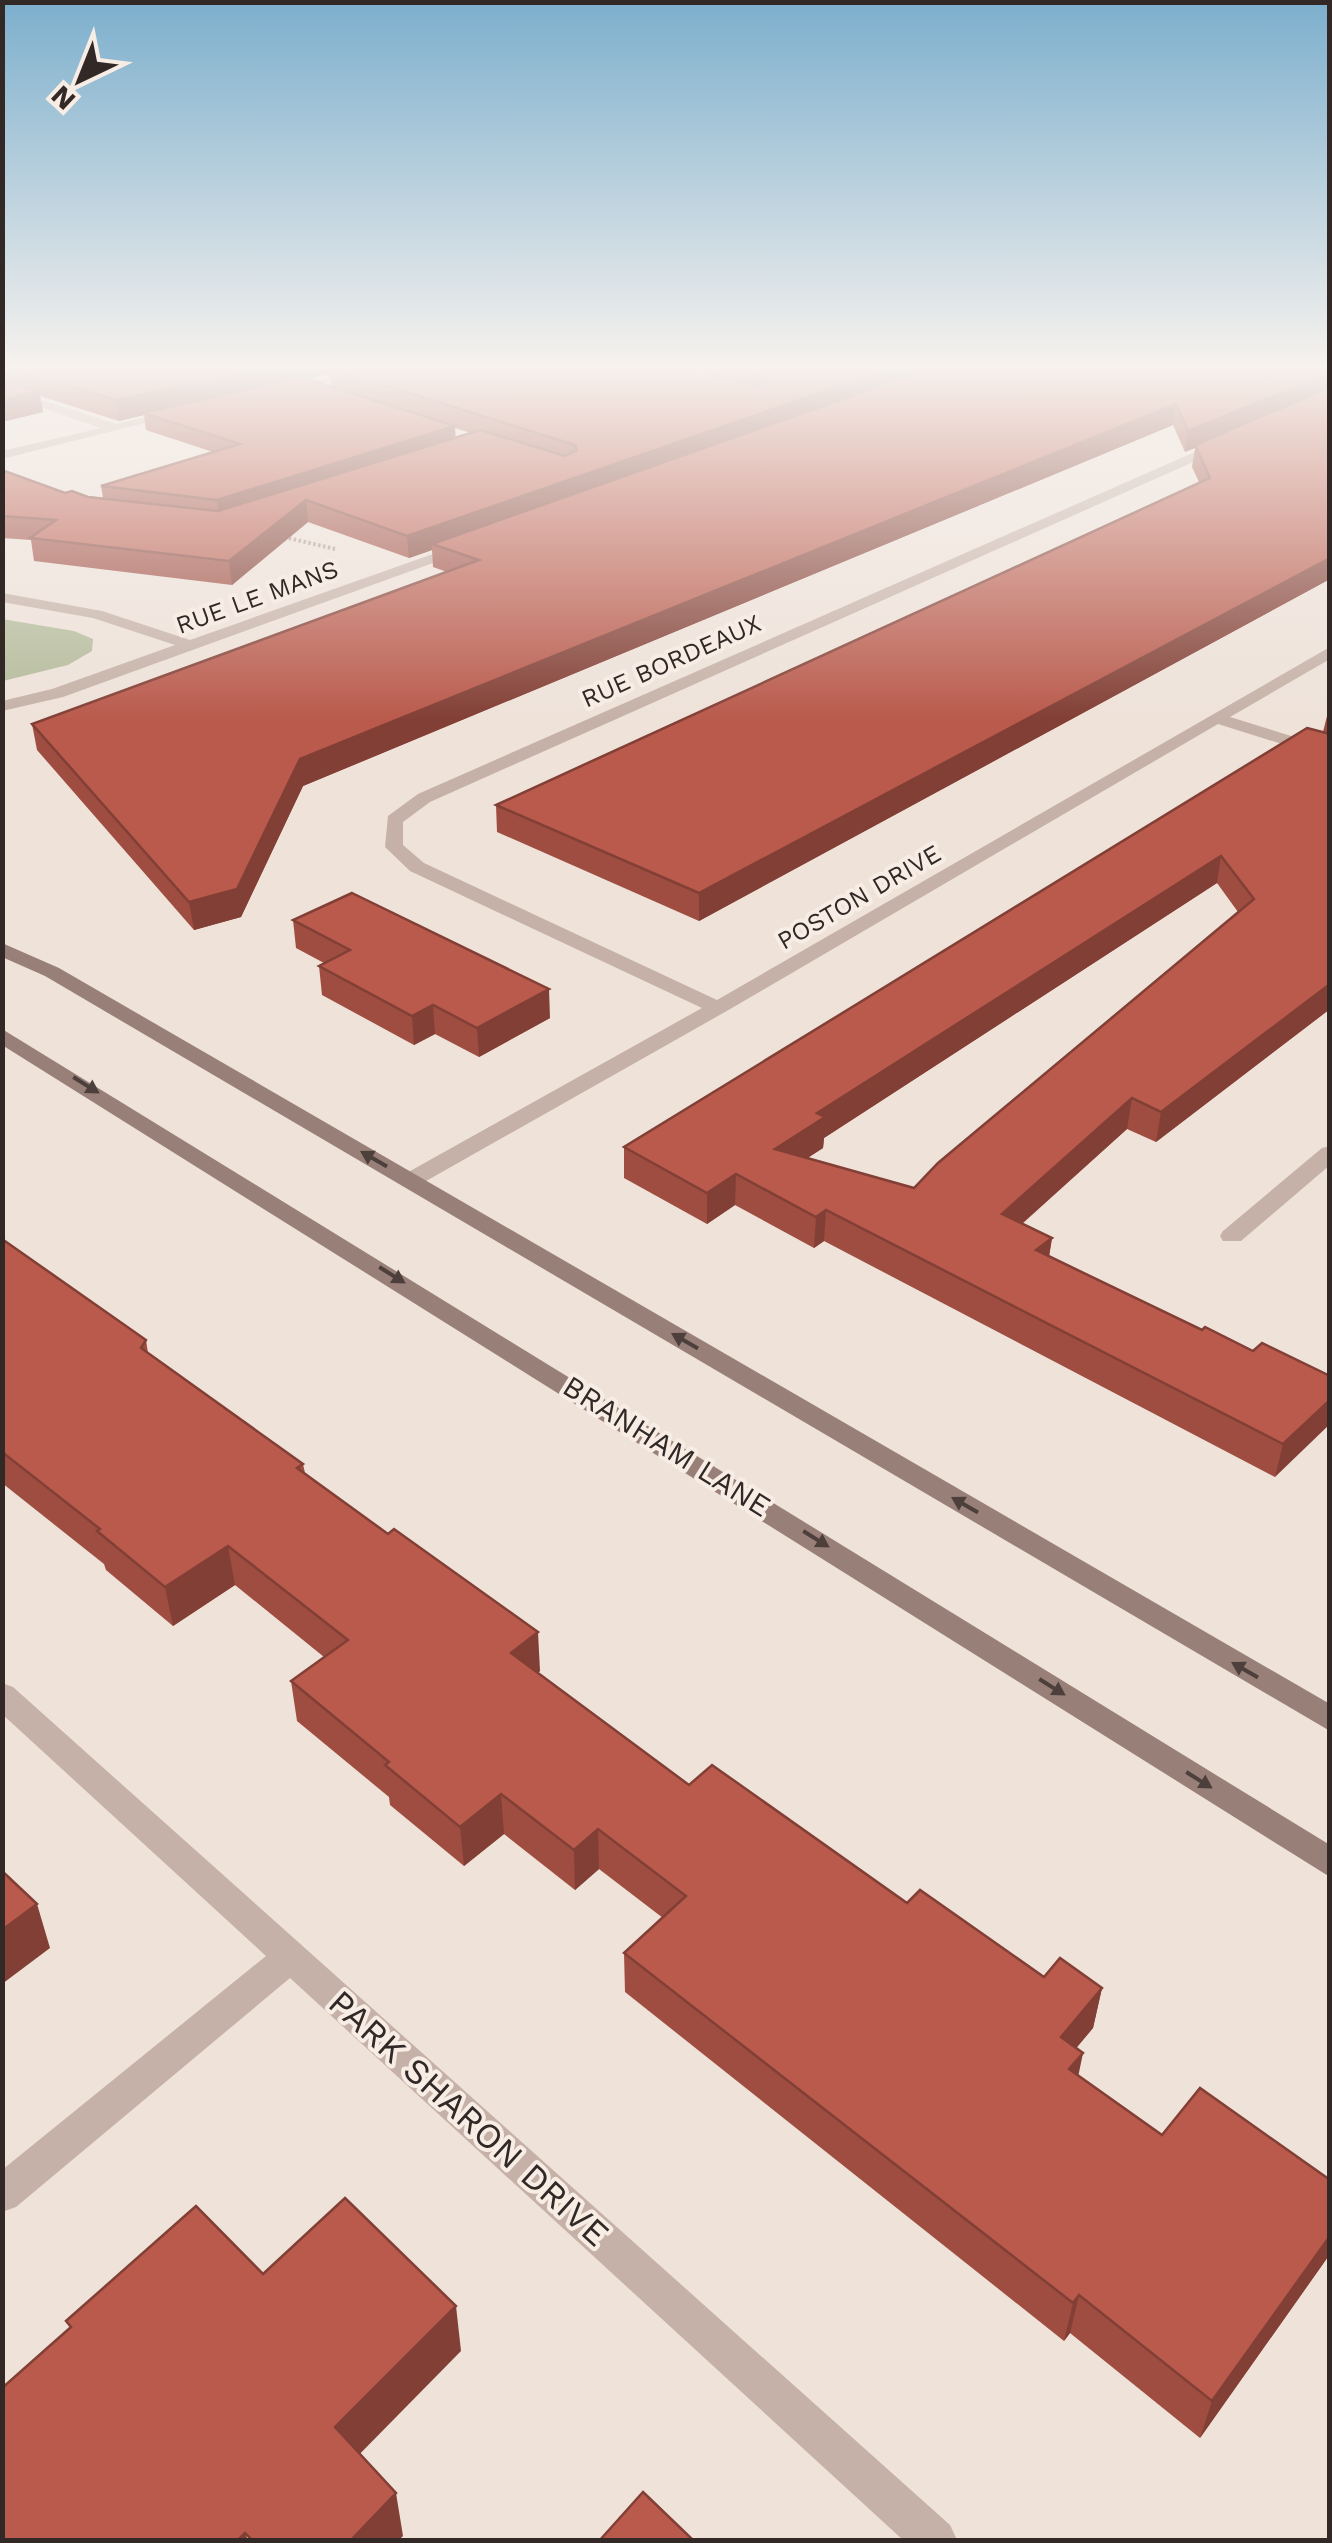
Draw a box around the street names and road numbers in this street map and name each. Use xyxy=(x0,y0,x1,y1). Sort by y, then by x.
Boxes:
street label: RUE LE MANS xyxy=(172,554,342,640)
street label: RUE BORDEAUX xyxy=(577,608,765,714)
street label: POSTON DRIVE xyxy=(772,839,946,955)
street label: BRANHAM LANE xyxy=(557,1368,777,1524)
street label: PARK SHARON DRIVE xyxy=(320,1981,618,2255)

